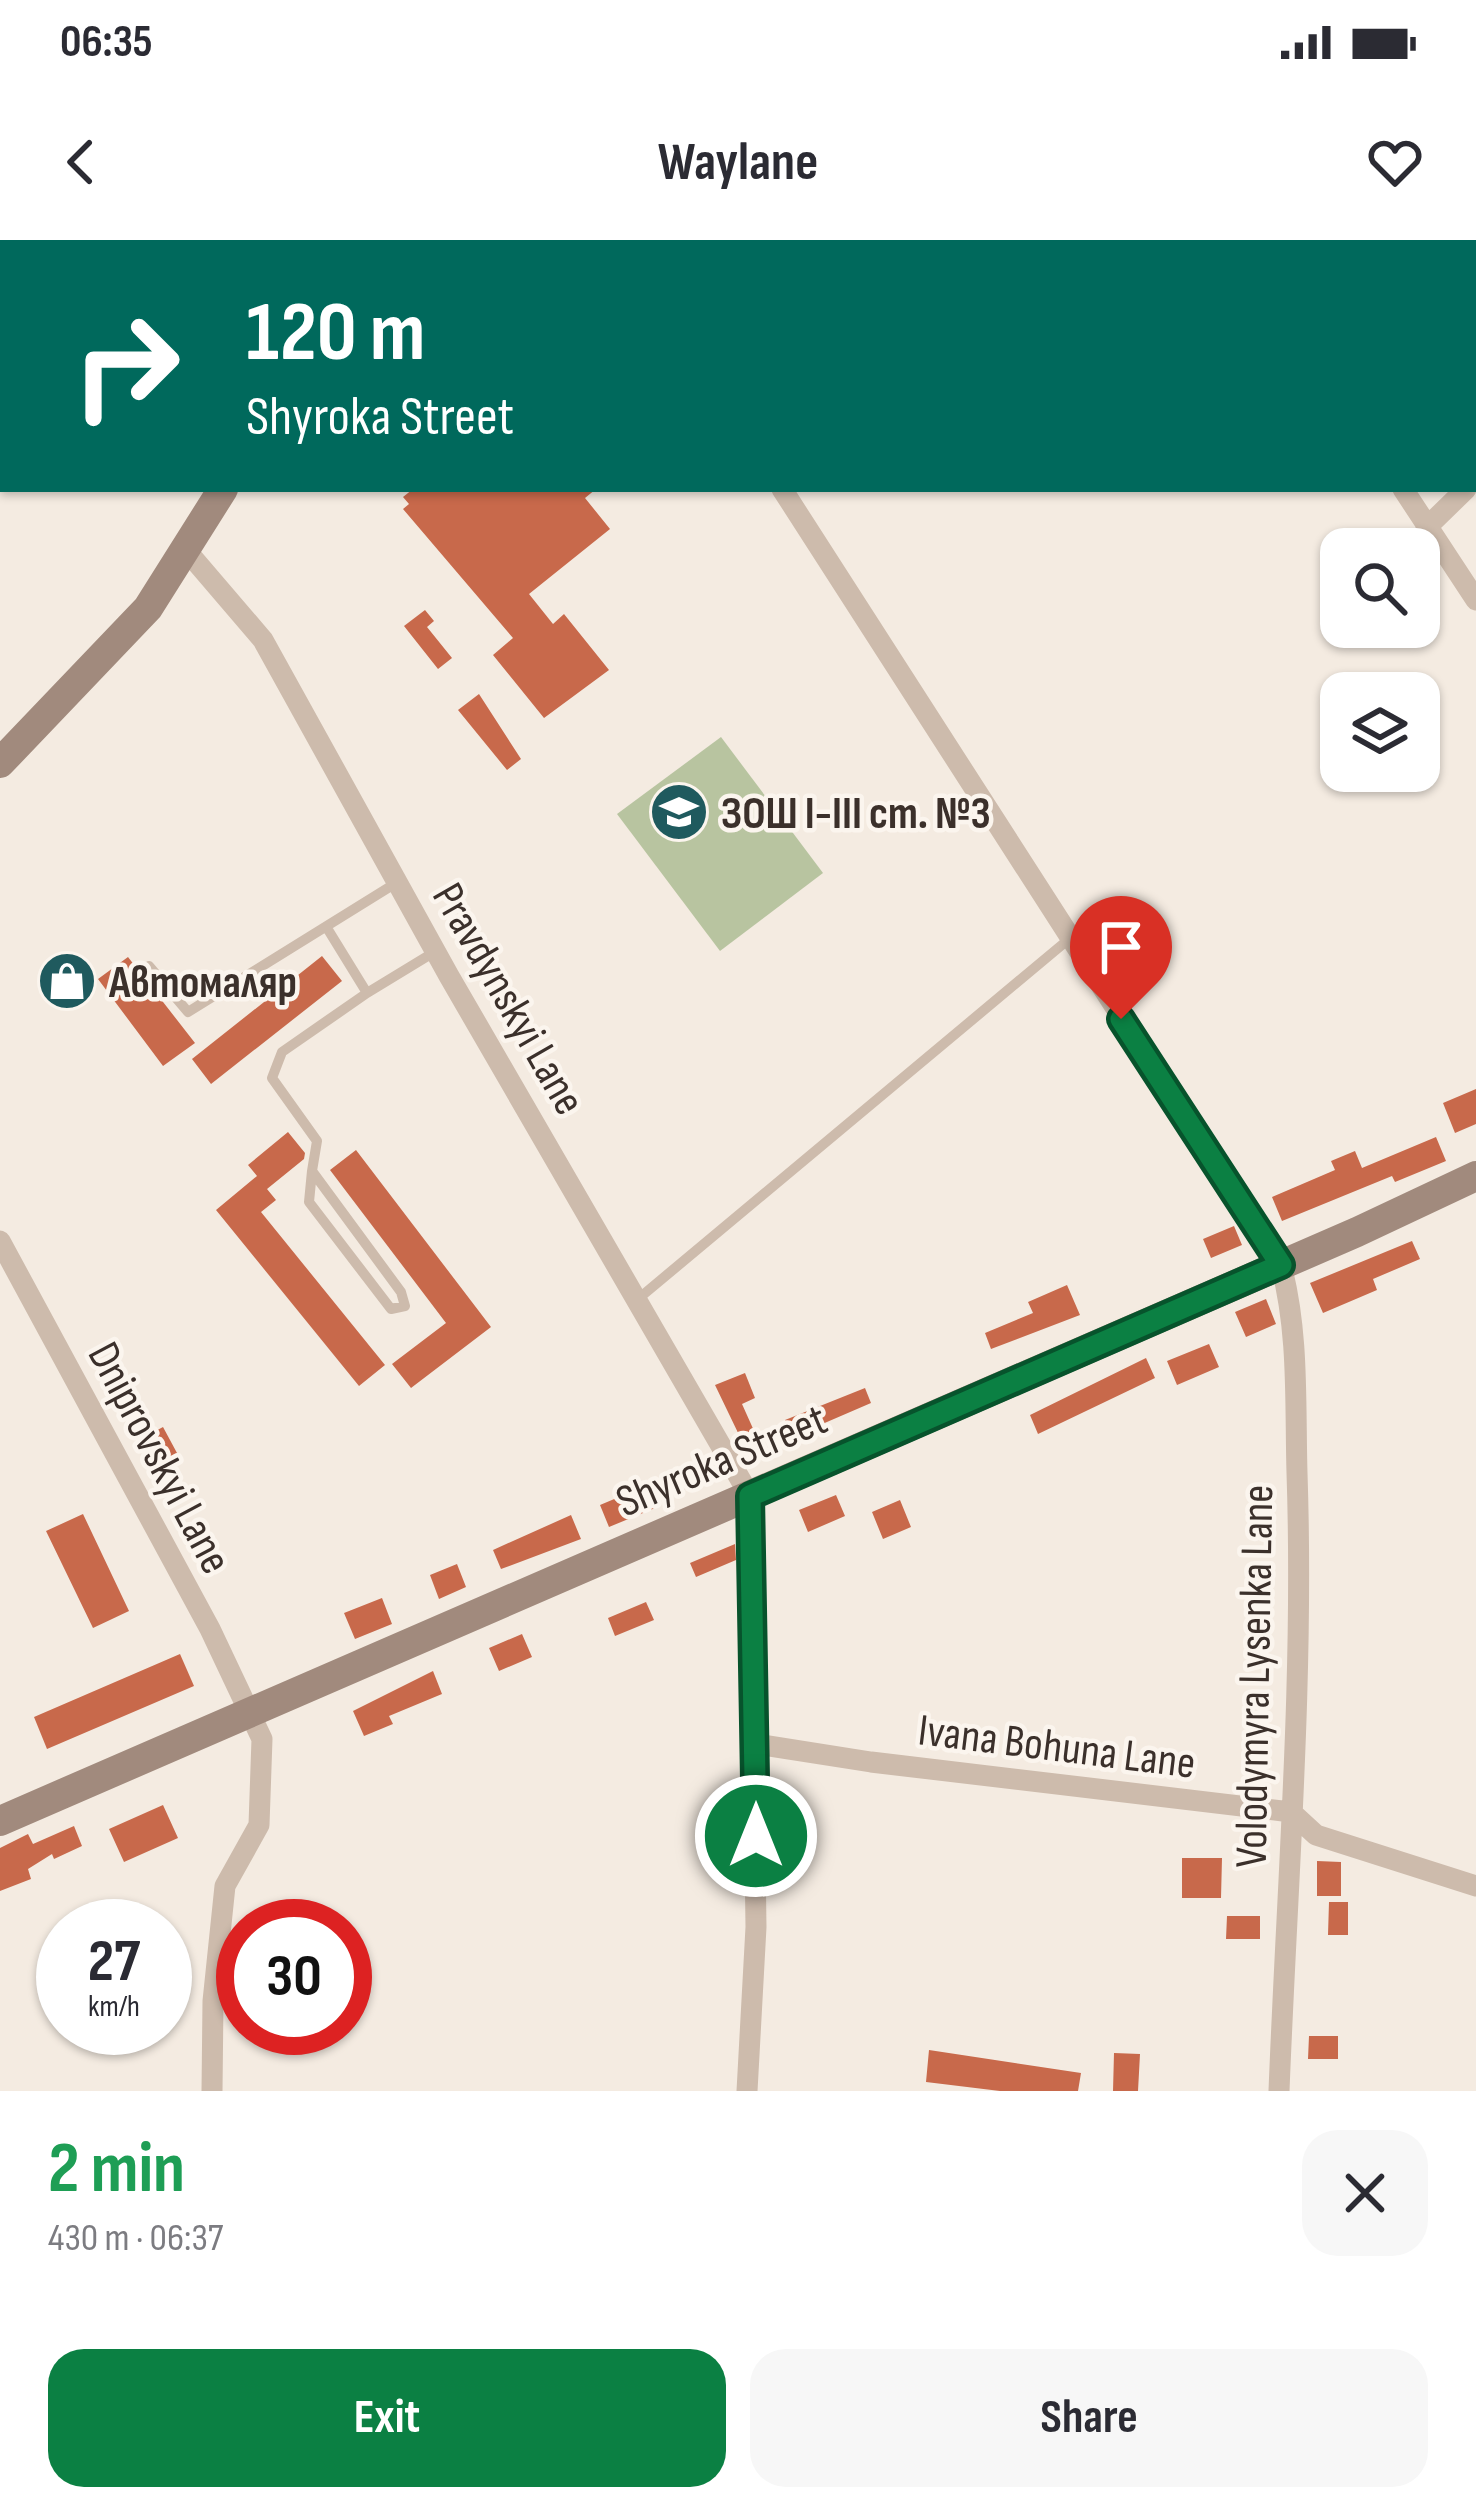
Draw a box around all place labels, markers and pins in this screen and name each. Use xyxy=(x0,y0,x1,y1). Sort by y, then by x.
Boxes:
school or university icon: ЗОШ І-ІІІ ст. №3 xyxy=(648,781,710,843)
place label: ЗОШ І-ІІІ ст. №3 xyxy=(721,787,991,842)
pin xyxy=(1070,896,1172,1019)
shop icon: Автомаляр xyxy=(36,950,98,1012)
place label: Автомаляр xyxy=(108,956,297,1011)

